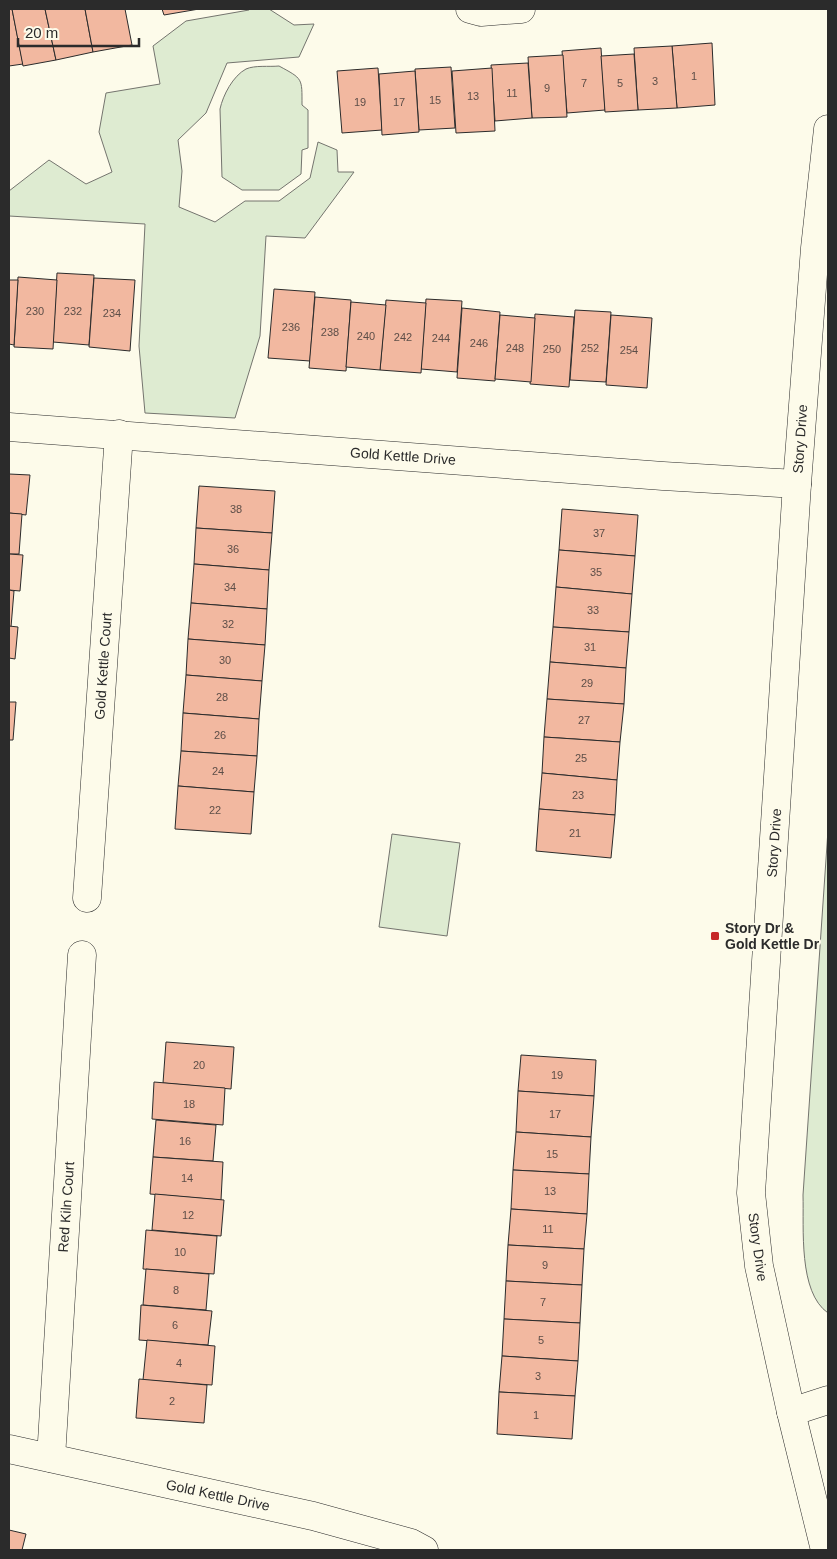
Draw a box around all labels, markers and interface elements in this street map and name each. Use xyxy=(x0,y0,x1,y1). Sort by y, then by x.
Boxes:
scale bar xyxy=(18,15,139,47)
text: 20 m xyxy=(25,24,58,41)
house number: 1 xyxy=(691,70,697,82)
house number: 3 xyxy=(652,75,658,87)
house number: 7 xyxy=(581,77,587,89)
house number: 5 xyxy=(617,77,623,89)
house number: 9 xyxy=(544,82,550,94)
house number: 11 xyxy=(506,87,518,99)
house number: 13 xyxy=(467,90,479,102)
house number: 15 xyxy=(429,94,441,106)
house number: 19 xyxy=(354,96,366,108)
house number: 17 xyxy=(393,96,405,108)
house number: 230 xyxy=(26,305,44,317)
house number: 232 xyxy=(64,305,82,317)
house number: 234 xyxy=(103,307,121,319)
house number: 236 xyxy=(282,321,300,333)
house number: 238 xyxy=(321,326,339,338)
house number: 240 xyxy=(357,330,375,342)
house number: 242 xyxy=(394,331,412,343)
house number: 244 xyxy=(432,332,450,344)
house number: 246 xyxy=(470,337,488,349)
house number: 248 xyxy=(506,342,524,354)
house number: 252 xyxy=(581,342,599,354)
house number: 250 xyxy=(543,343,561,355)
house number: 254 xyxy=(620,344,638,356)
street label: Story Drive xyxy=(790,404,810,474)
street label: Gold Kettle Drive xyxy=(350,444,457,468)
house number: 38 xyxy=(230,503,242,515)
house number: 37 xyxy=(593,527,605,539)
house number: 36 xyxy=(227,543,239,555)
house number: 35 xyxy=(590,566,602,578)
house number: 34 xyxy=(224,581,236,593)
house number: 33 xyxy=(587,604,599,616)
street label: Gold Kettle Court xyxy=(91,612,115,720)
house number: 32 xyxy=(222,618,234,630)
house number: 31 xyxy=(584,641,596,653)
house number: 30 xyxy=(219,654,231,666)
house number: 29 xyxy=(581,677,593,689)
house number: 28 xyxy=(216,691,228,703)
house number: 27 xyxy=(578,714,590,726)
house number: 26 xyxy=(214,729,226,741)
house number: 25 xyxy=(575,752,587,764)
house number: 24 xyxy=(212,765,224,777)
house number: 23 xyxy=(572,789,584,801)
house number: 22 xyxy=(209,804,221,816)
street label: Story Drive xyxy=(764,808,784,878)
house number: 21 xyxy=(569,827,581,839)
place label: Story Dr & Gold Kettle Dr xyxy=(725,920,820,952)
marker: Story Dr & Gold Kettle Dr xyxy=(709,930,721,942)
house number: 20 xyxy=(193,1059,205,1071)
house number: 19 xyxy=(551,1069,563,1081)
house number: 18 xyxy=(183,1098,195,1110)
house number: 17 xyxy=(549,1108,561,1120)
house number: 16 xyxy=(179,1135,191,1147)
house number: 15 xyxy=(546,1148,558,1160)
street label: Red Kiln Court xyxy=(55,1161,77,1253)
house number: 14 xyxy=(181,1172,193,1184)
house number: 13 xyxy=(544,1185,556,1197)
house number: 12 xyxy=(182,1209,194,1221)
street label: Story Drive xyxy=(745,1212,771,1283)
house number: 11 xyxy=(542,1223,554,1235)
house number: 10 xyxy=(174,1246,186,1258)
house number: 9 xyxy=(542,1259,548,1271)
house number: 8 xyxy=(173,1284,179,1296)
house number: 7 xyxy=(540,1296,546,1308)
house number: 6 xyxy=(172,1319,178,1331)
house number: 5 xyxy=(538,1334,544,1346)
house number: 4 xyxy=(176,1357,182,1369)
house number: 3 xyxy=(535,1370,541,1382)
house number: 2 xyxy=(169,1395,175,1407)
house number: 1 xyxy=(533,1409,539,1421)
street label: Gold Kettle Drive xyxy=(165,1476,272,1514)

